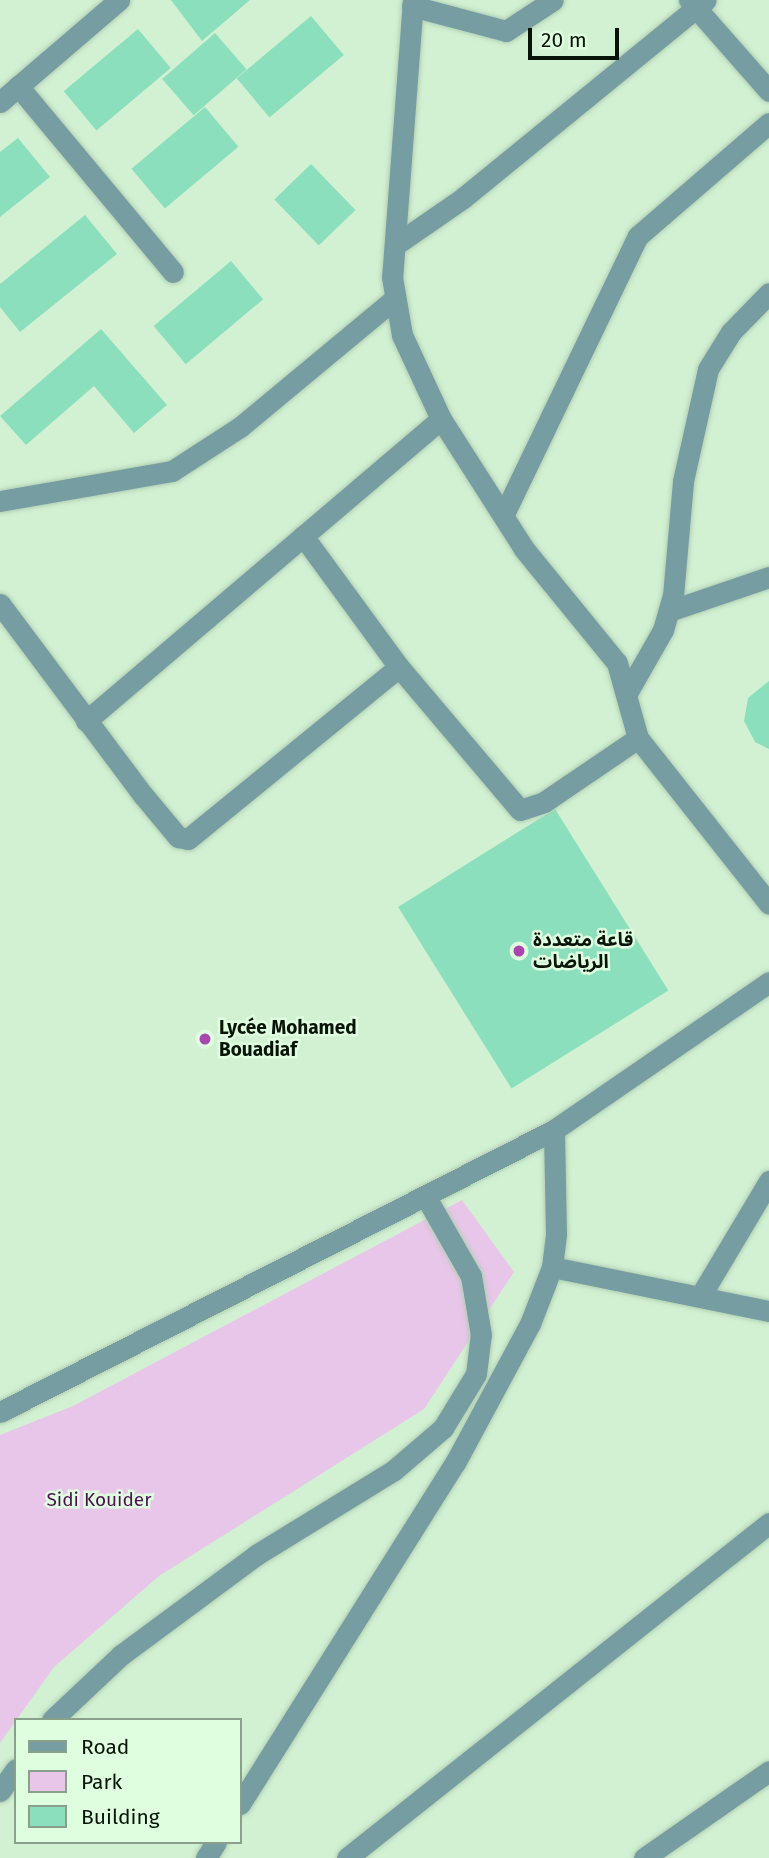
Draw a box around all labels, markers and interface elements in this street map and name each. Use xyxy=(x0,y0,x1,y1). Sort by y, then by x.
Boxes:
scale bar xyxy=(531,14,622,58)
text: 20 m xyxy=(541,27,587,53)
place label: قاعة متعددة الرياضات xyxy=(533,929,633,973)
marker: قاعة متعددة الرياضات xyxy=(511,943,527,959)
place label: Lycée Mohamed Bouadiaf xyxy=(219,1017,357,1061)
marker: Lycée Mohamed Bouadiaf xyxy=(197,1031,213,1047)
park label: Sidi Kouider xyxy=(47,1489,151,1511)
legend xyxy=(14,1718,242,1844)
text: Road xyxy=(81,1734,129,1760)
text: Park xyxy=(81,1769,122,1795)
text: Building xyxy=(81,1804,160,1830)

